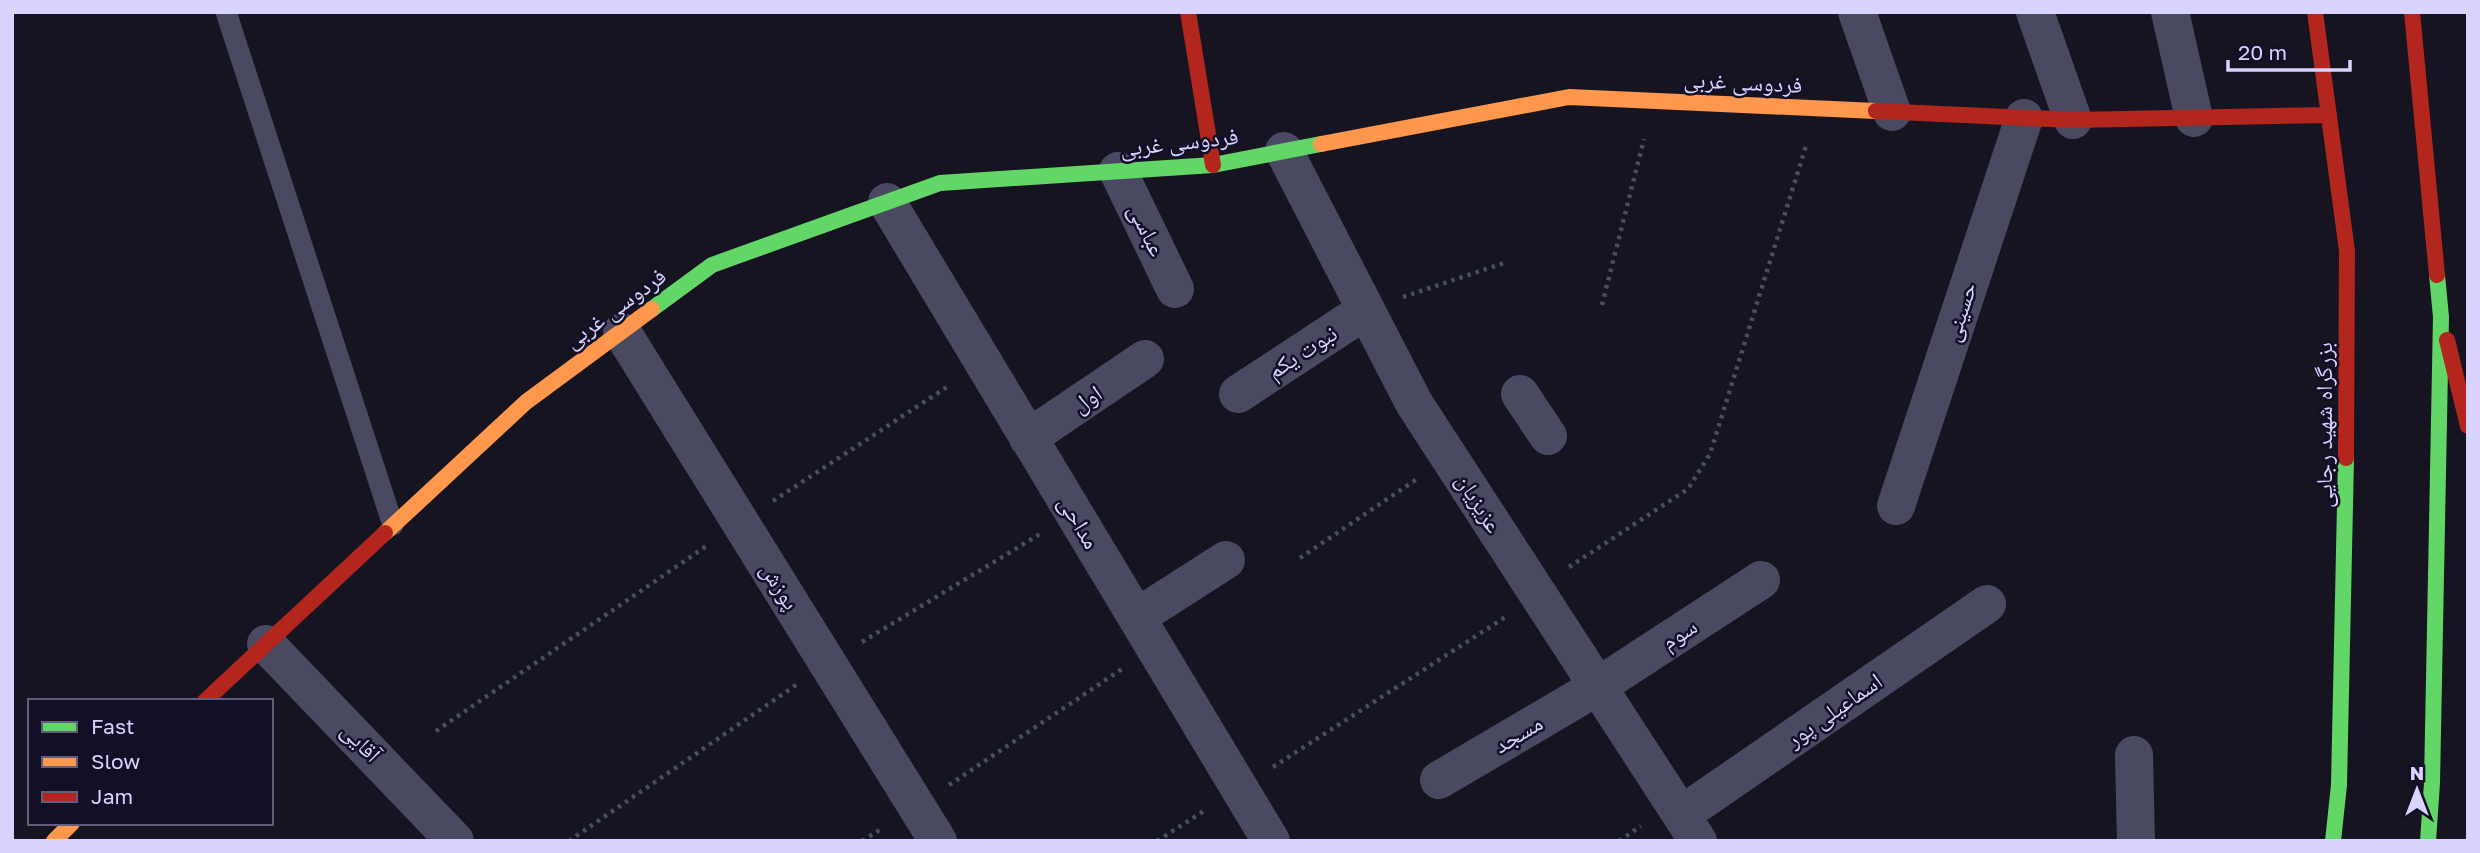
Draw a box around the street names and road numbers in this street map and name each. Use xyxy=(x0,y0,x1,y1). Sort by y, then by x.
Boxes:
street label: فردوسی غربی xyxy=(1683,64,1803,99)
street label: فردوسی غربی xyxy=(1118,121,1240,162)
street label: عباسی xyxy=(1122,199,1173,261)
street label: فردوسی غربی xyxy=(558,261,671,354)
street label: حسینی xyxy=(1936,279,1983,345)
street label: نبوت یکم xyxy=(1261,318,1343,387)
street label: بزرگراه شهید رجایی xyxy=(2309,342,2338,508)
street label: اول xyxy=(1066,378,1107,419)
street label: عزیزیان xyxy=(1450,467,1509,538)
street label: مداحی xyxy=(1052,490,1107,554)
street label: پوزش xyxy=(754,556,806,615)
street label: سوم xyxy=(1655,611,1703,658)
street label: اسماعیلی پور xyxy=(1779,666,1887,754)
street label: مسجد xyxy=(1488,708,1547,759)
street label: آقایی xyxy=(335,716,388,769)

